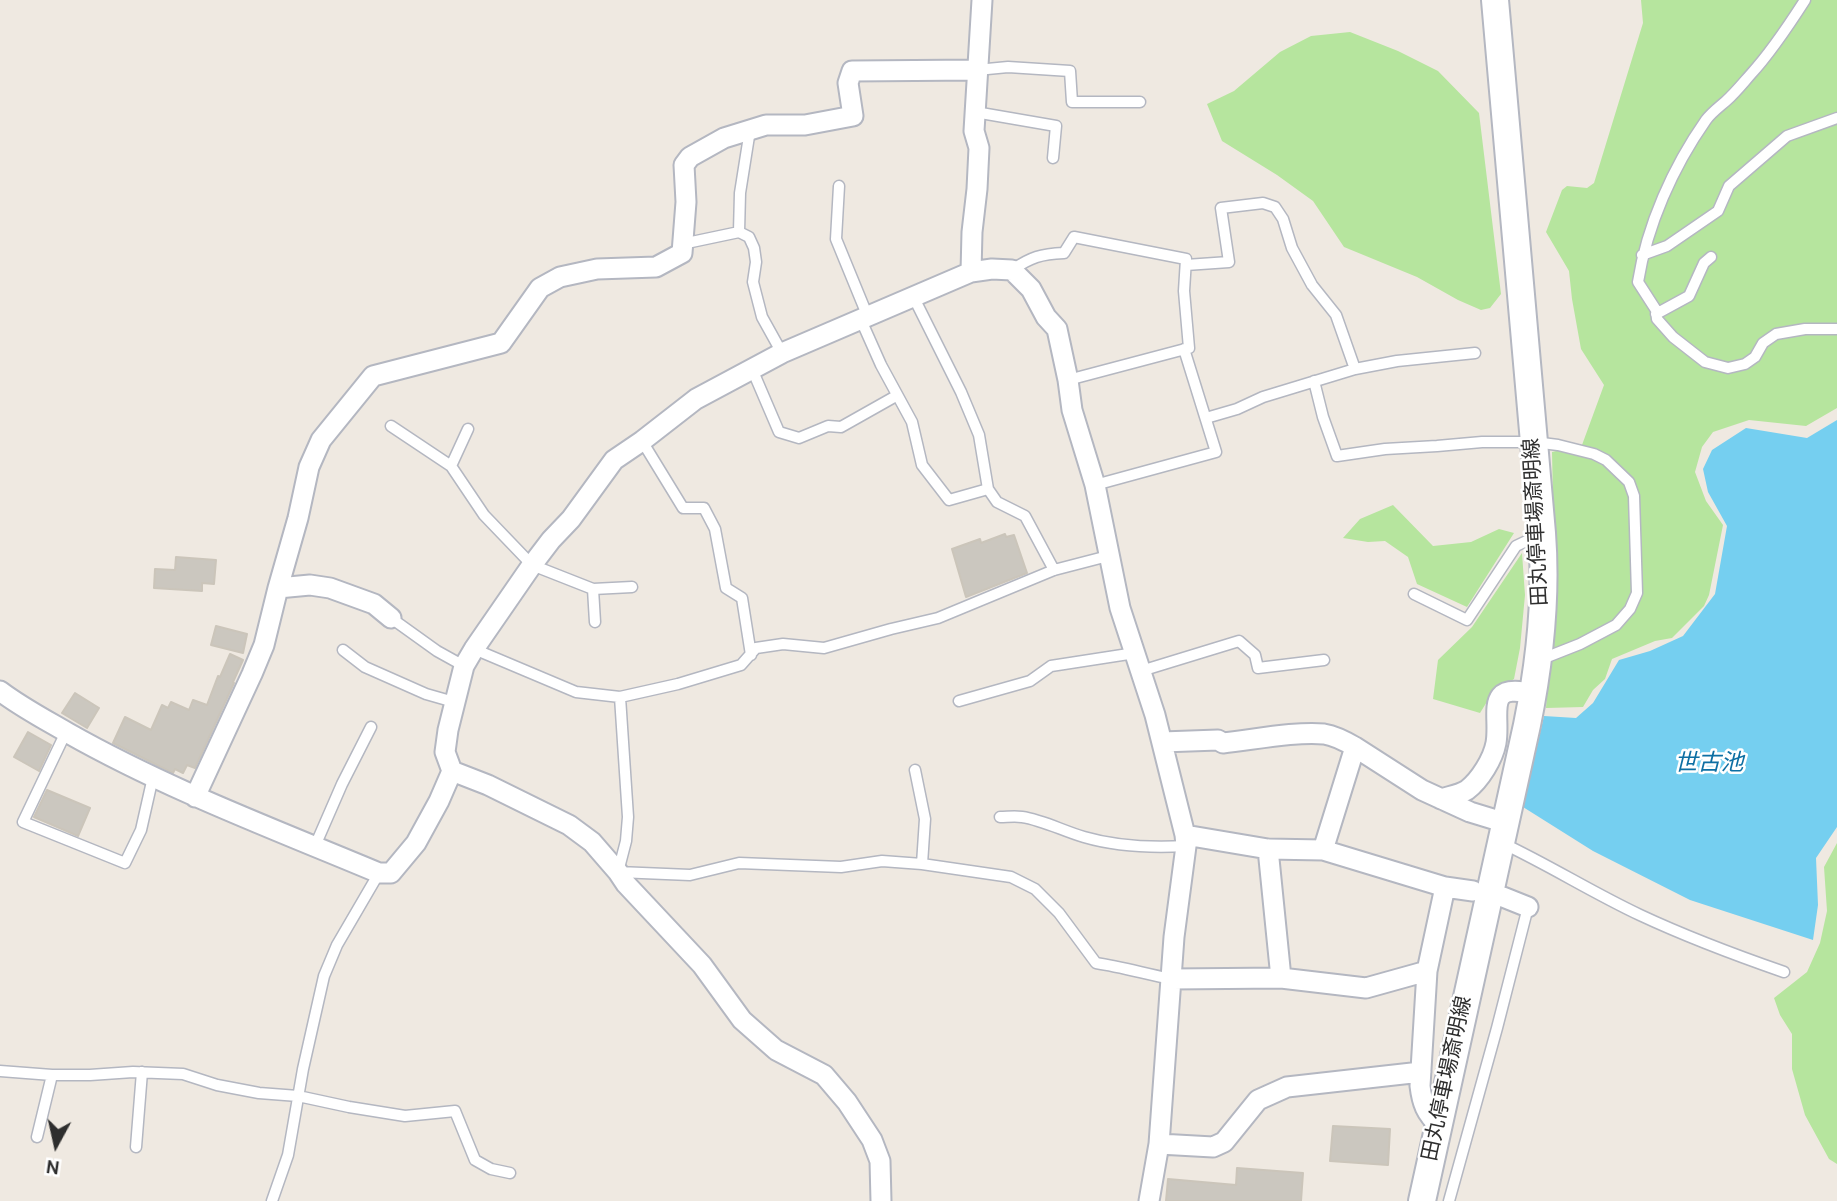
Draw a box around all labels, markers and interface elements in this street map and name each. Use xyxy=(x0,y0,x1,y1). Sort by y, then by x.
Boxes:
street label: 田丸停車場斎明線 xyxy=(1521,437,1555,607)
water label: 世古池 xyxy=(1675,751,1743,779)
street label: 田丸停車場斎明線 xyxy=(1419,994,1479,1164)
north arrow xyxy=(21,1110,91,1180)
text: N xyxy=(45,1153,62,1179)

